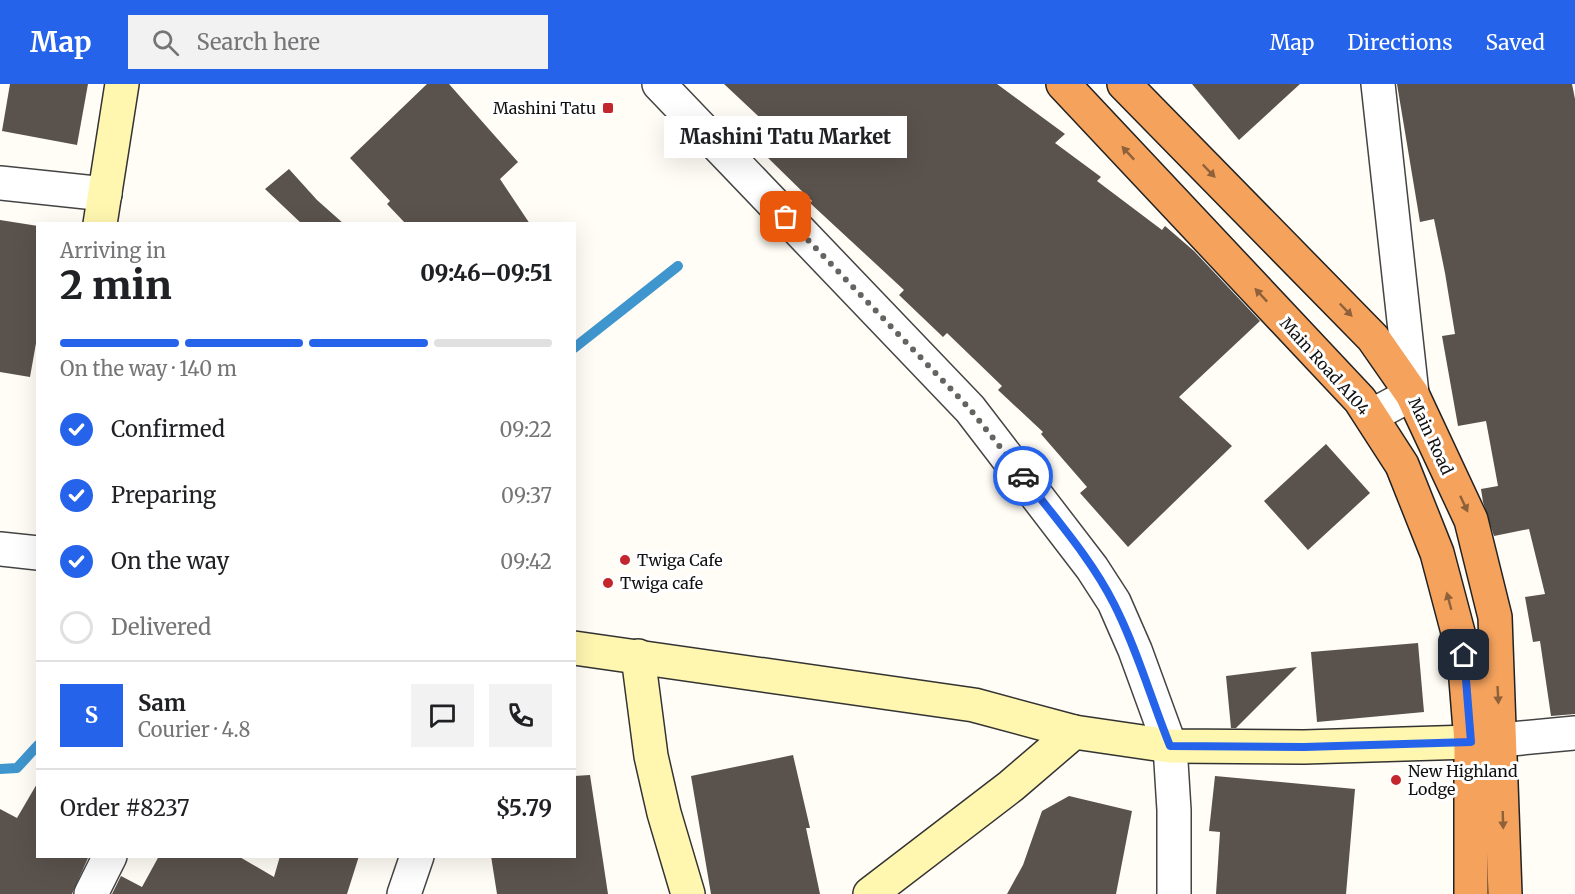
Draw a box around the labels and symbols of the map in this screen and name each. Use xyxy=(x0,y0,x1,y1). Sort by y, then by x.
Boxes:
place label: Mashini Tatu xyxy=(493,98,596,118)
marker: Mashini Tatu xyxy=(601,101,615,115)
callout: Mashini Tatu Market xyxy=(664,115,908,157)
one-way arrow xyxy=(1122,146,1135,161)
one-way arrow xyxy=(1202,163,1216,177)
pin xyxy=(760,191,811,242)
one-way arrow xyxy=(1255,288,1269,302)
one-way arrow xyxy=(1338,303,1352,317)
street label: Main Road A104 xyxy=(1276,313,1374,419)
street label: Main Road xyxy=(1404,394,1458,478)
courier xyxy=(993,446,1053,506)
one-way arrow xyxy=(1459,496,1468,513)
place label: Twiga Cafe xyxy=(637,550,723,570)
marker: Twiga Cafe xyxy=(618,553,632,567)
place label: Twiga cafe xyxy=(620,573,703,593)
marker: Twiga cafe xyxy=(601,576,615,590)
one-way arrow xyxy=(1444,592,1454,610)
pin xyxy=(1438,629,1489,680)
one-way arrow xyxy=(1494,685,1503,704)
place label: New Highland Lodge xyxy=(1408,761,1518,799)
marker: New Highland Lodge xyxy=(1389,773,1403,787)
one-way arrow xyxy=(1499,810,1508,829)

